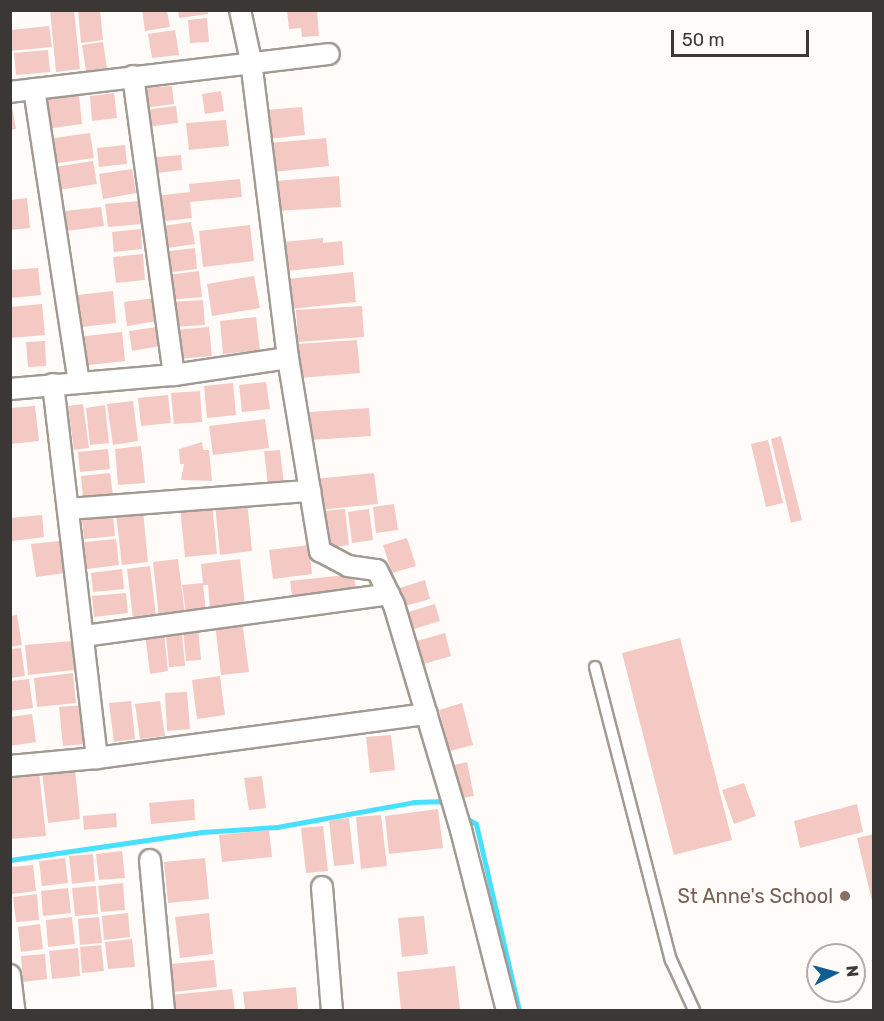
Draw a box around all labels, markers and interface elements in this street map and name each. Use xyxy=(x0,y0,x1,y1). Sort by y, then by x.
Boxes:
scale bar xyxy=(674,18,812,56)
text: 50 m xyxy=(682,29,725,51)
place label: St Anne's School xyxy=(677,884,833,908)
marker: St Anne's School xyxy=(838,889,852,903)
north arrow xyxy=(806,943,866,1003)
text: N xyxy=(842,965,862,978)

